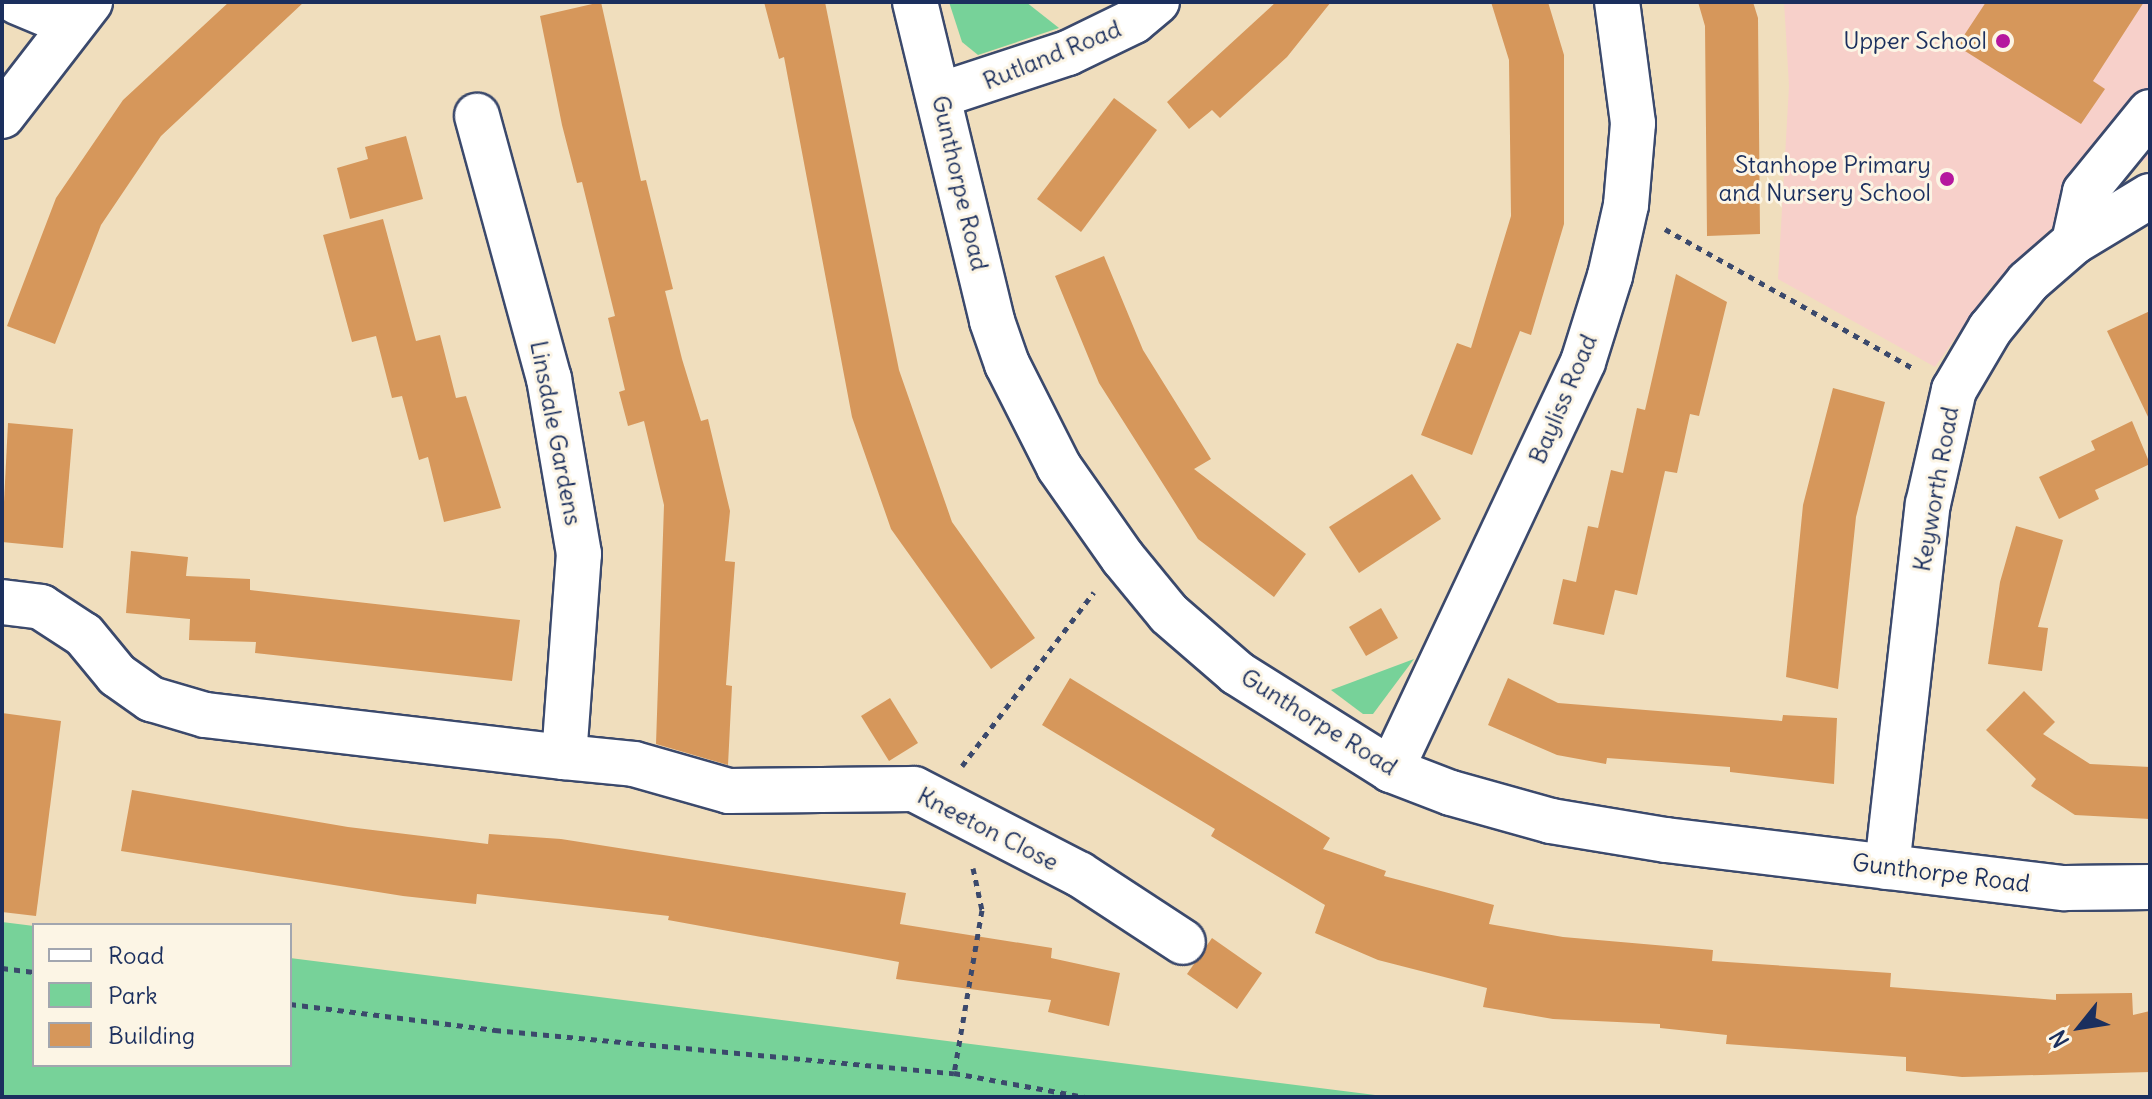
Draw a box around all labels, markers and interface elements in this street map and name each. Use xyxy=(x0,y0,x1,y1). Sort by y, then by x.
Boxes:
street label: Rutland Road xyxy=(979,14,1125,96)
place label: Upper School xyxy=(1843,27,1987,55)
marker: Upper School xyxy=(1994,32,2012,50)
street label: Gunthorpe Road xyxy=(926,93,994,273)
place label: Stanhope Primary and Nursery School xyxy=(1719,151,1931,207)
marker: Stanhope Primary and Nursery School xyxy=(1938,170,1956,188)
street label: Bayliss Road xyxy=(1523,330,1603,468)
street label: Linsdale Gardens xyxy=(524,338,588,528)
street label: Keyworth Road xyxy=(1907,404,1965,574)
street label: Gunthorpe Road xyxy=(1236,662,1402,782)
street label: Kneeton Close xyxy=(913,781,1063,877)
street label: Gunthorpe Road xyxy=(1850,848,2032,898)
legend xyxy=(32,923,292,1067)
text: Road xyxy=(108,940,164,970)
text: Park xyxy=(108,980,158,1010)
north arrow xyxy=(2040,987,2120,1067)
text: Building xyxy=(108,1020,195,1050)
text: N xyxy=(2043,1025,2075,1053)

